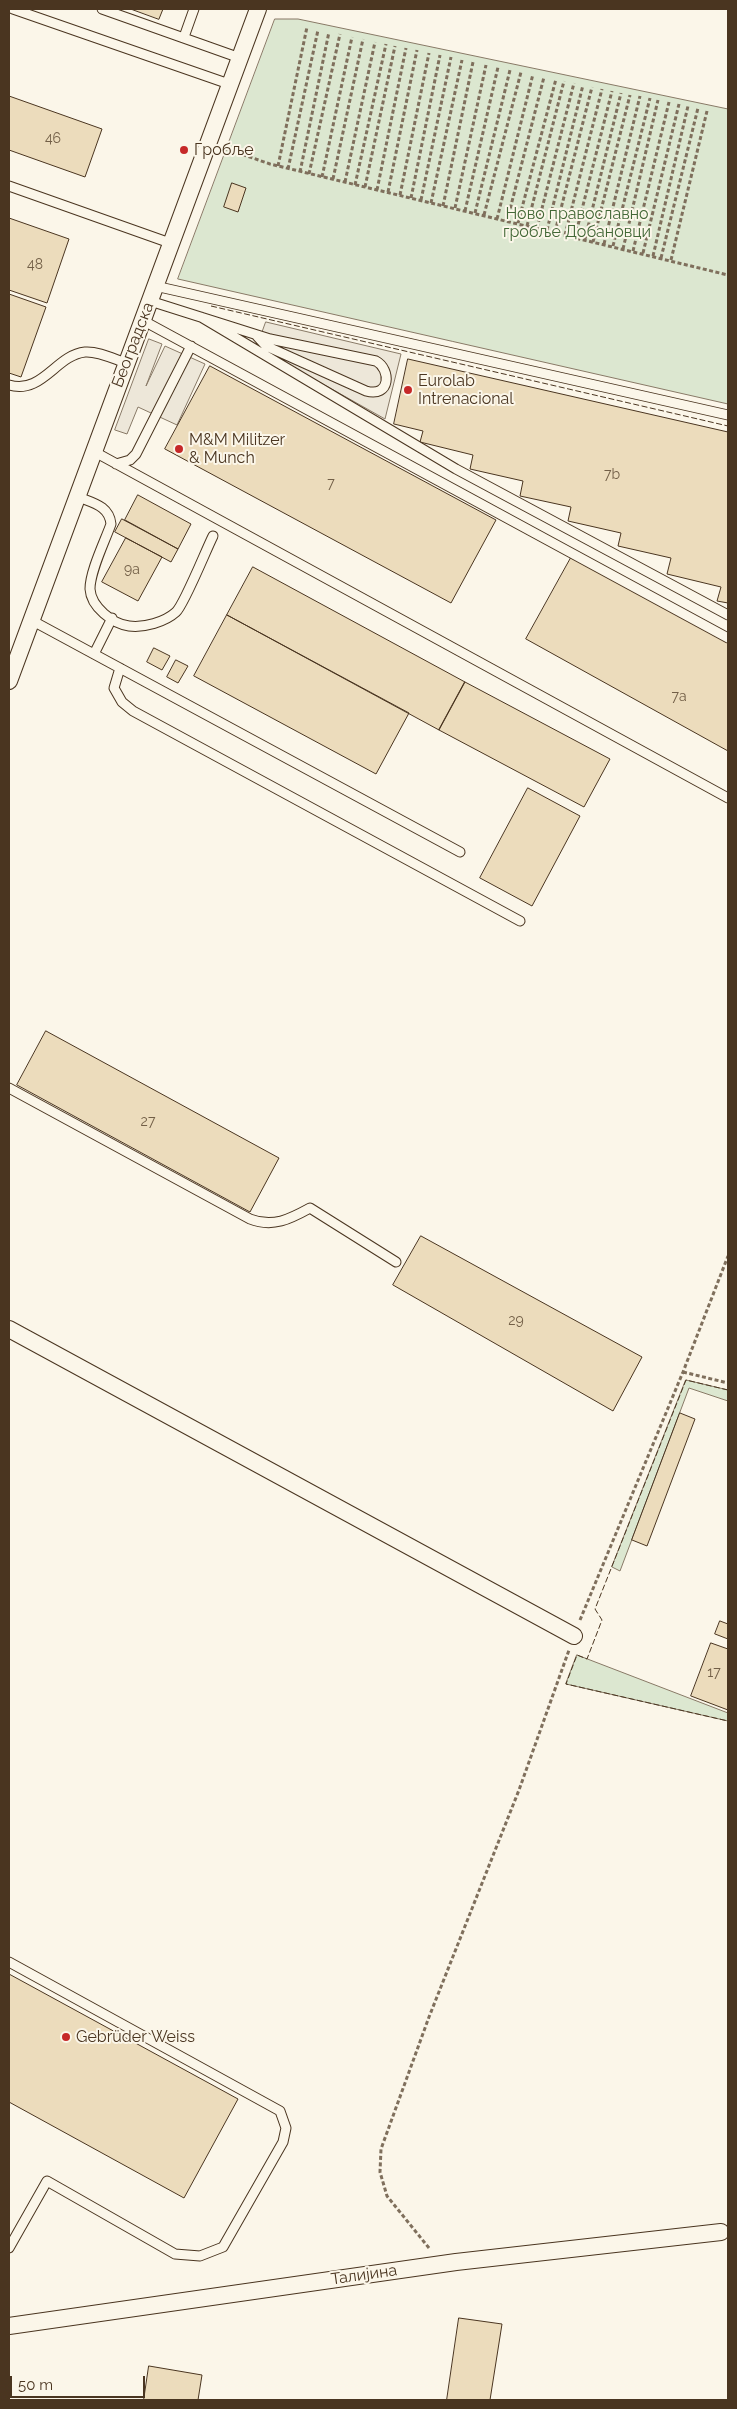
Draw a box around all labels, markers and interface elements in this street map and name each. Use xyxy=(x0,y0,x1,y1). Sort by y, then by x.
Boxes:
house number: 46 xyxy=(45,131,61,147)
place label: Гробље xyxy=(194,140,254,160)
marker: Гробље xyxy=(178,144,190,156)
park label: Ново православно гробље Добановци xyxy=(503,204,651,242)
house number: 48 xyxy=(27,257,43,273)
street label: Београдска xyxy=(108,300,158,390)
place label: Eurolab Intrenacional xyxy=(418,371,514,409)
marker: Eurolab Intrenacional xyxy=(402,384,414,396)
place label: M&M Militzer & Munch xyxy=(189,430,285,468)
marker: M&M Militzer & Munch xyxy=(173,443,185,455)
house number: 7b xyxy=(604,467,620,483)
house number: 7 xyxy=(327,476,335,492)
house number: 9a xyxy=(124,562,140,578)
house number: 7a xyxy=(671,689,687,705)
house number: 27 xyxy=(141,1114,155,1130)
house number: 29 xyxy=(508,1313,524,1329)
house number: 17 xyxy=(707,1665,721,1681)
place label: Gebrüder Weiss xyxy=(76,2027,195,2047)
marker: Gebrüder Weiss xyxy=(60,2031,72,2043)
street label: Талијина xyxy=(330,2261,398,2289)
scale bar xyxy=(12,2366,148,2398)
text: 50 m xyxy=(18,2376,53,2394)

